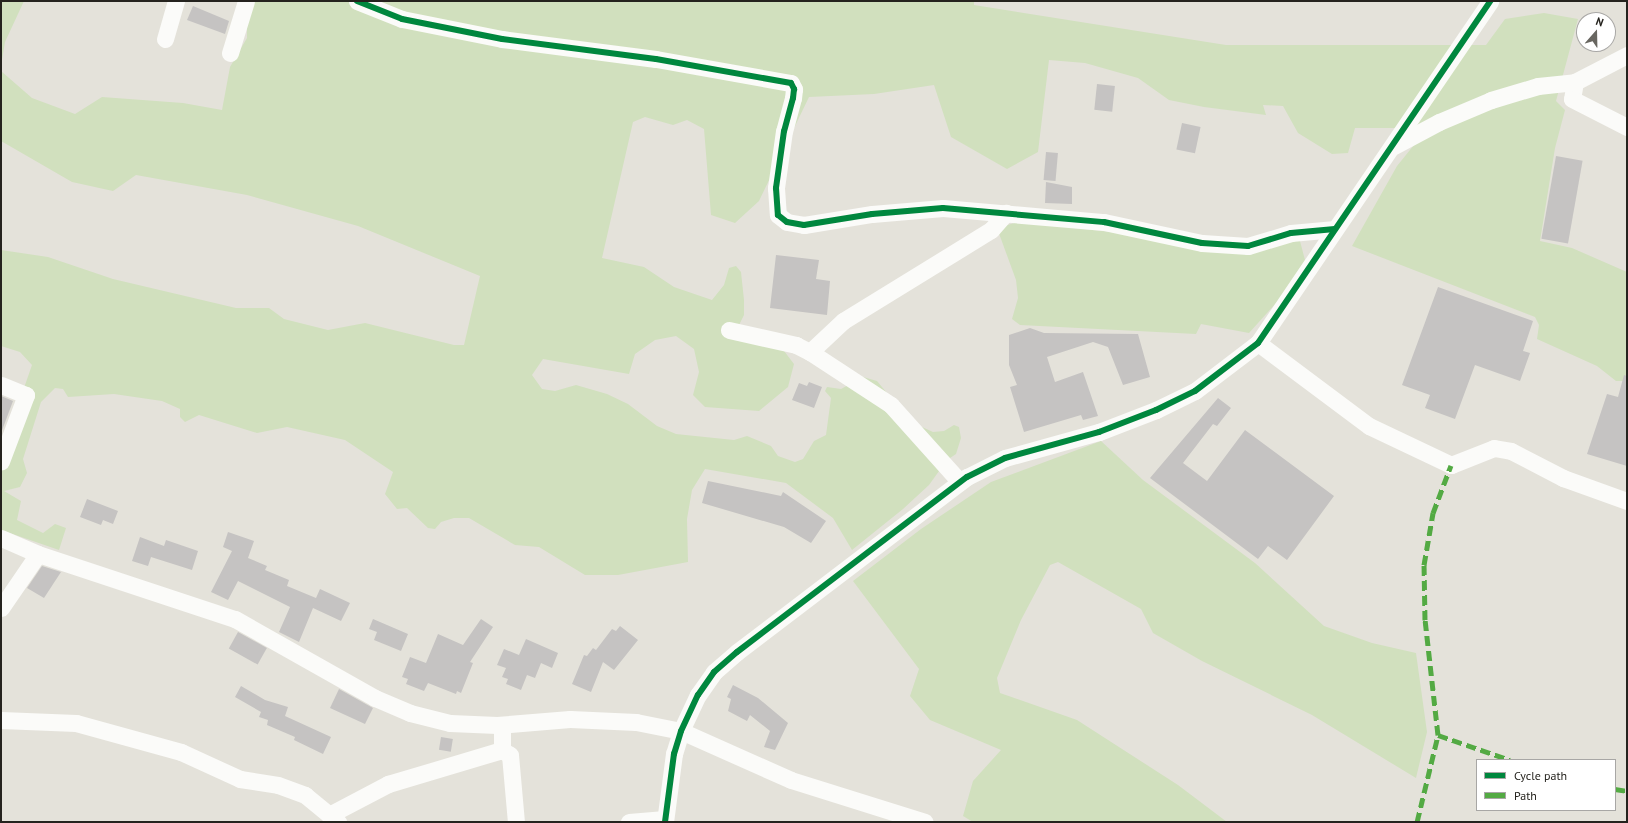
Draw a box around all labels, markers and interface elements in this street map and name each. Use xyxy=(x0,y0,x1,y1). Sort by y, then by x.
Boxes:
north arrow xyxy=(1576,12,1616,52)
text: N xyxy=(1594,14,1606,29)
legend xyxy=(1476,759,1616,811)
text: Cycle path xyxy=(1514,768,1567,783)
text: Path xyxy=(1514,788,1537,803)

